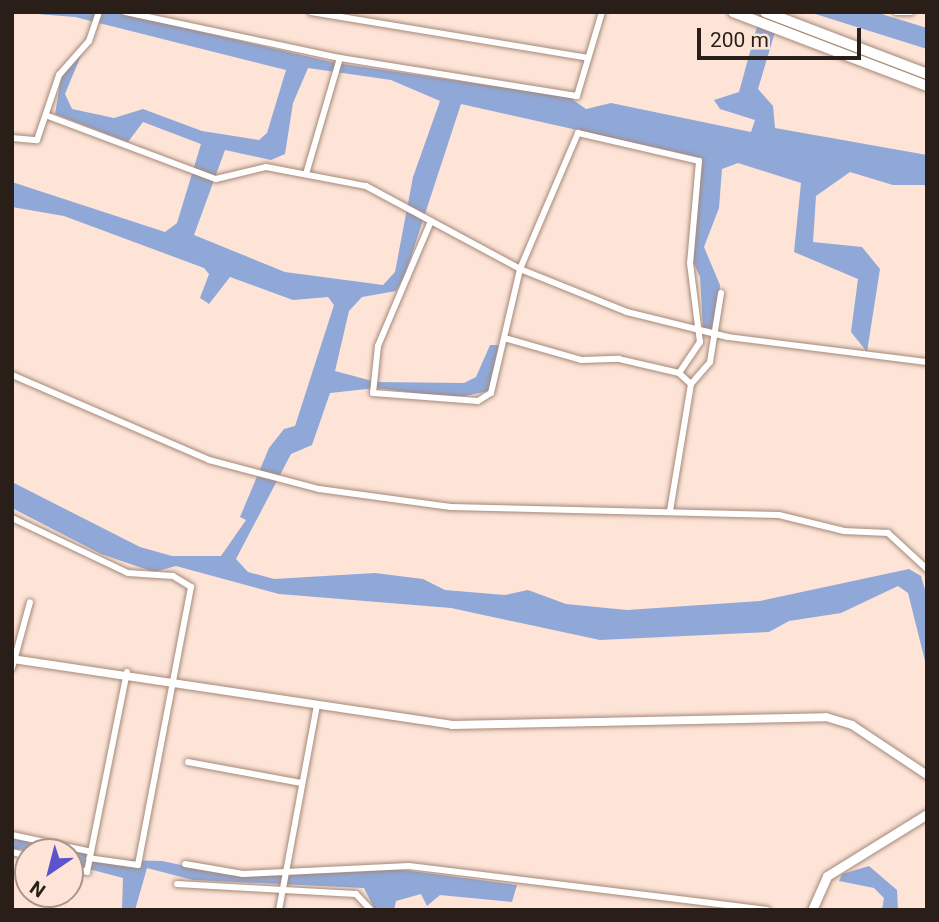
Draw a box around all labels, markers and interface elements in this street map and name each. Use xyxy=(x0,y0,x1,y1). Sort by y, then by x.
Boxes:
scale bar xyxy=(701,14,866,58)
text: 200 m xyxy=(710,28,769,52)
north arrow xyxy=(14,838,84,908)
text: N xyxy=(26,876,50,902)

